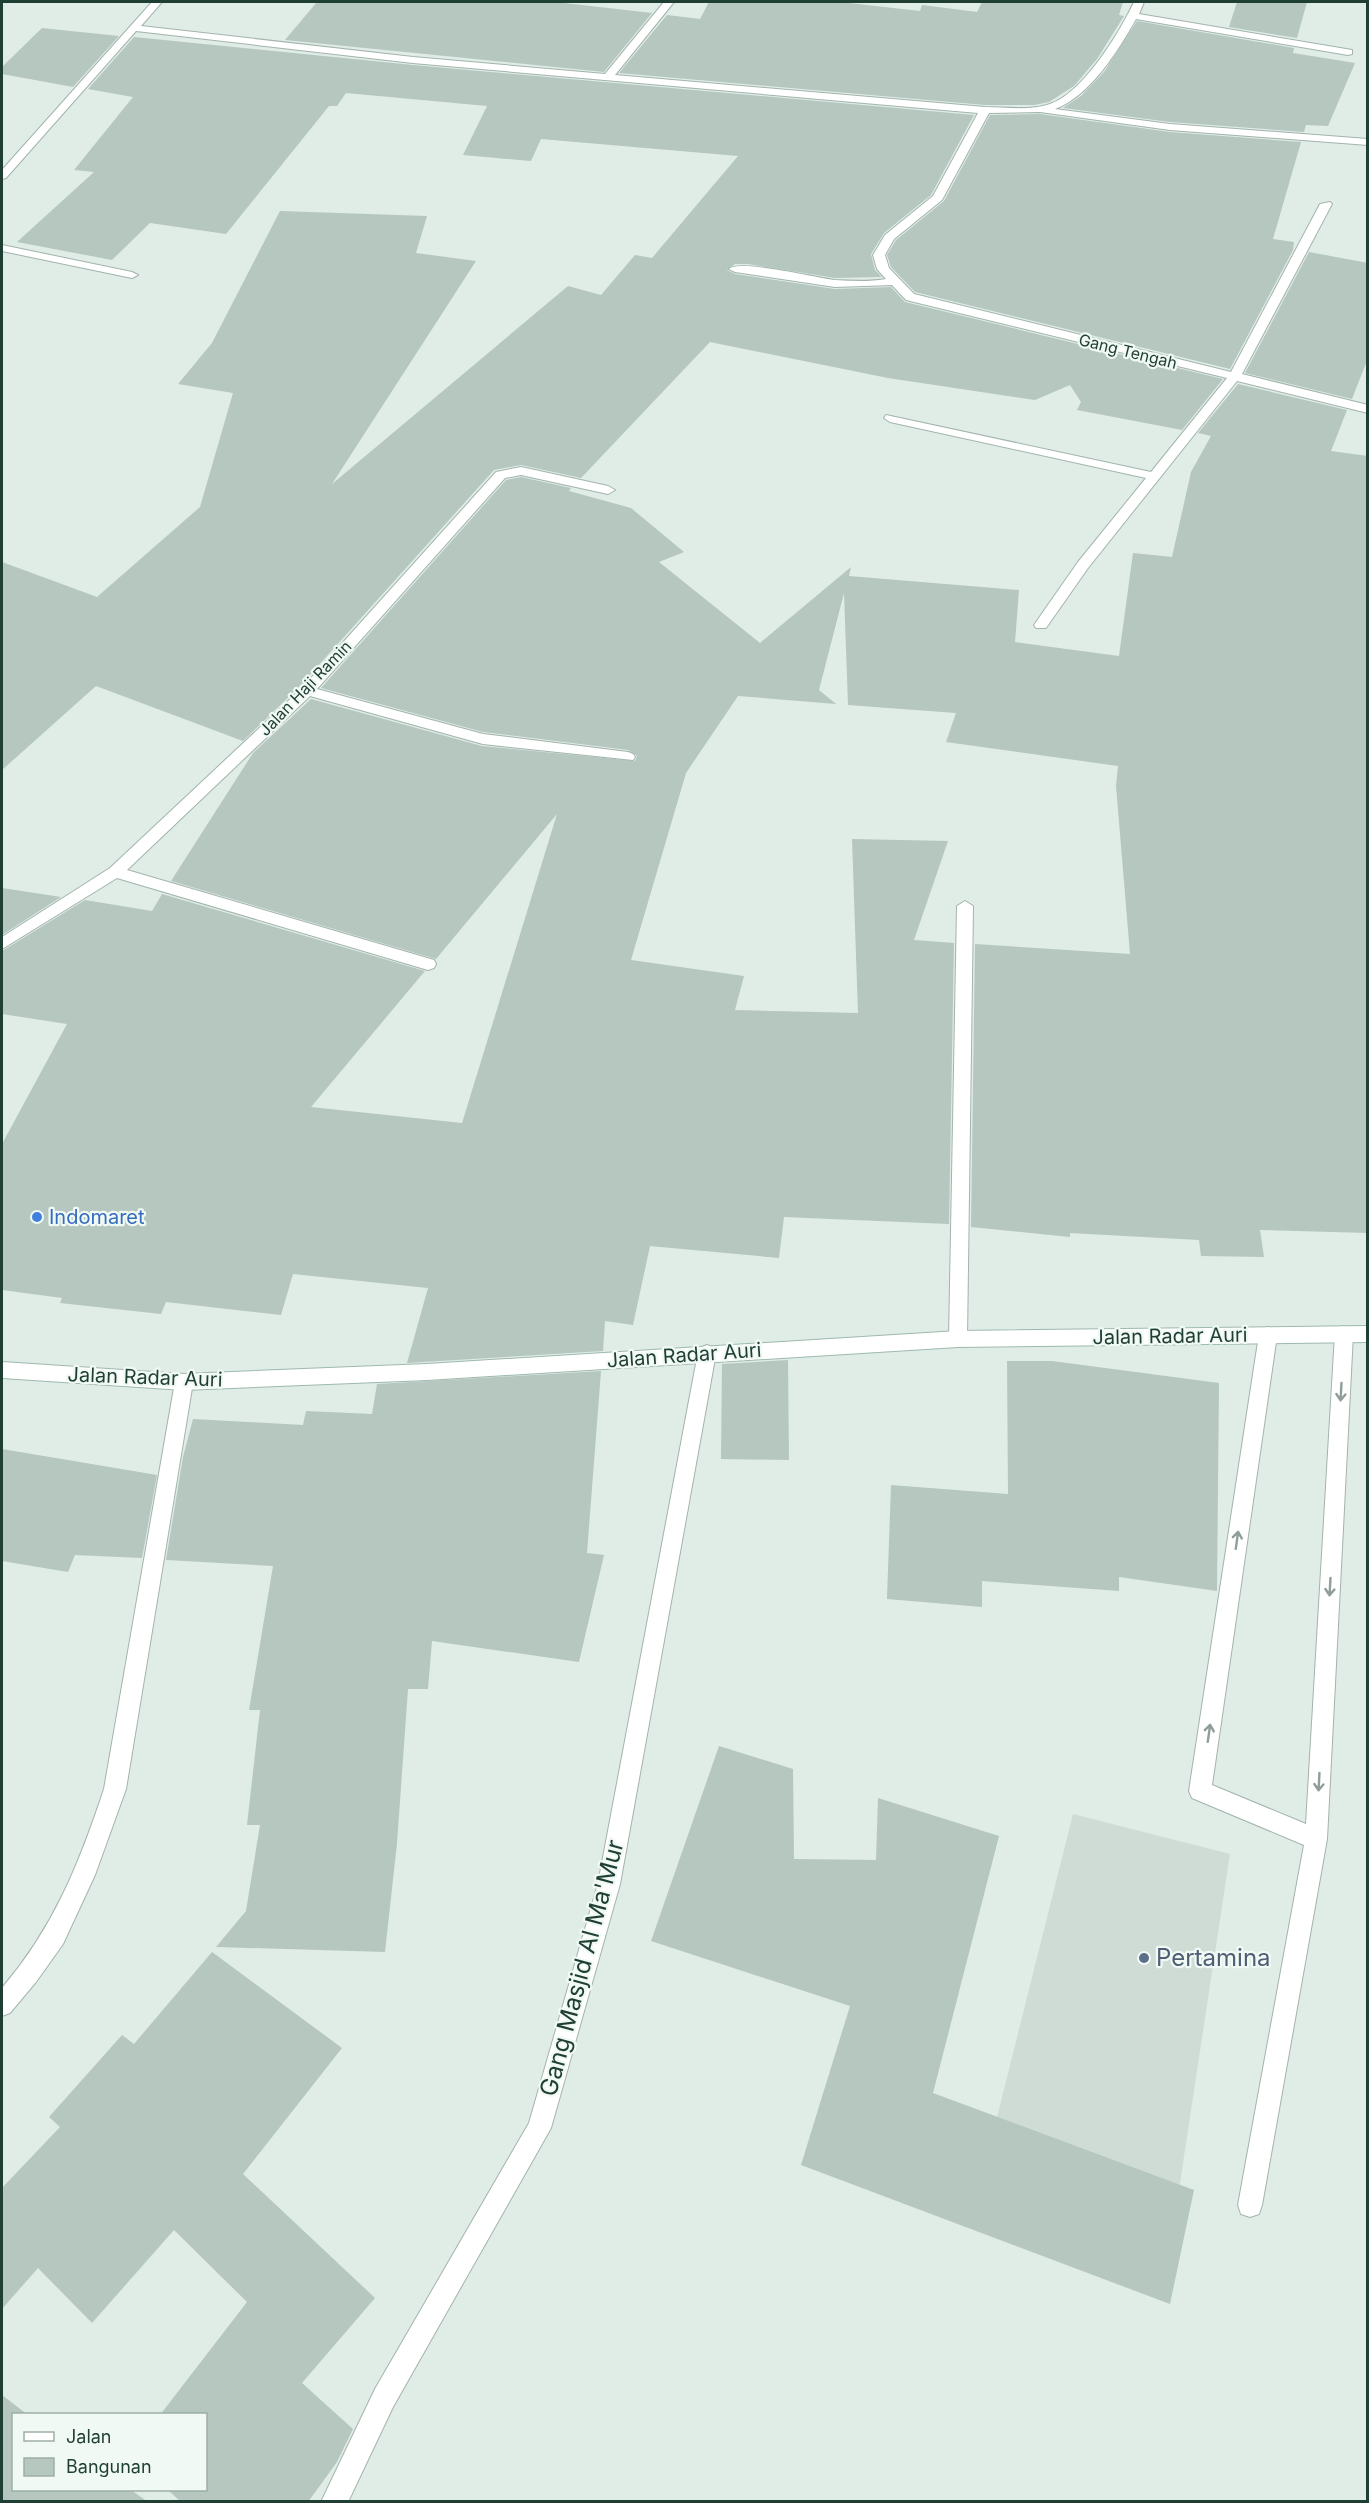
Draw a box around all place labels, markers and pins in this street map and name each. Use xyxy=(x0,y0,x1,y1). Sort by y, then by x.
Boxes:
place label: Indomaret xyxy=(49,1205,145,1229)
marker: Indomaret xyxy=(30,1210,44,1224)
place label: Pertamina xyxy=(1156,1943,1271,1972)
marker: Pertamina xyxy=(1137,1951,1151,1965)

